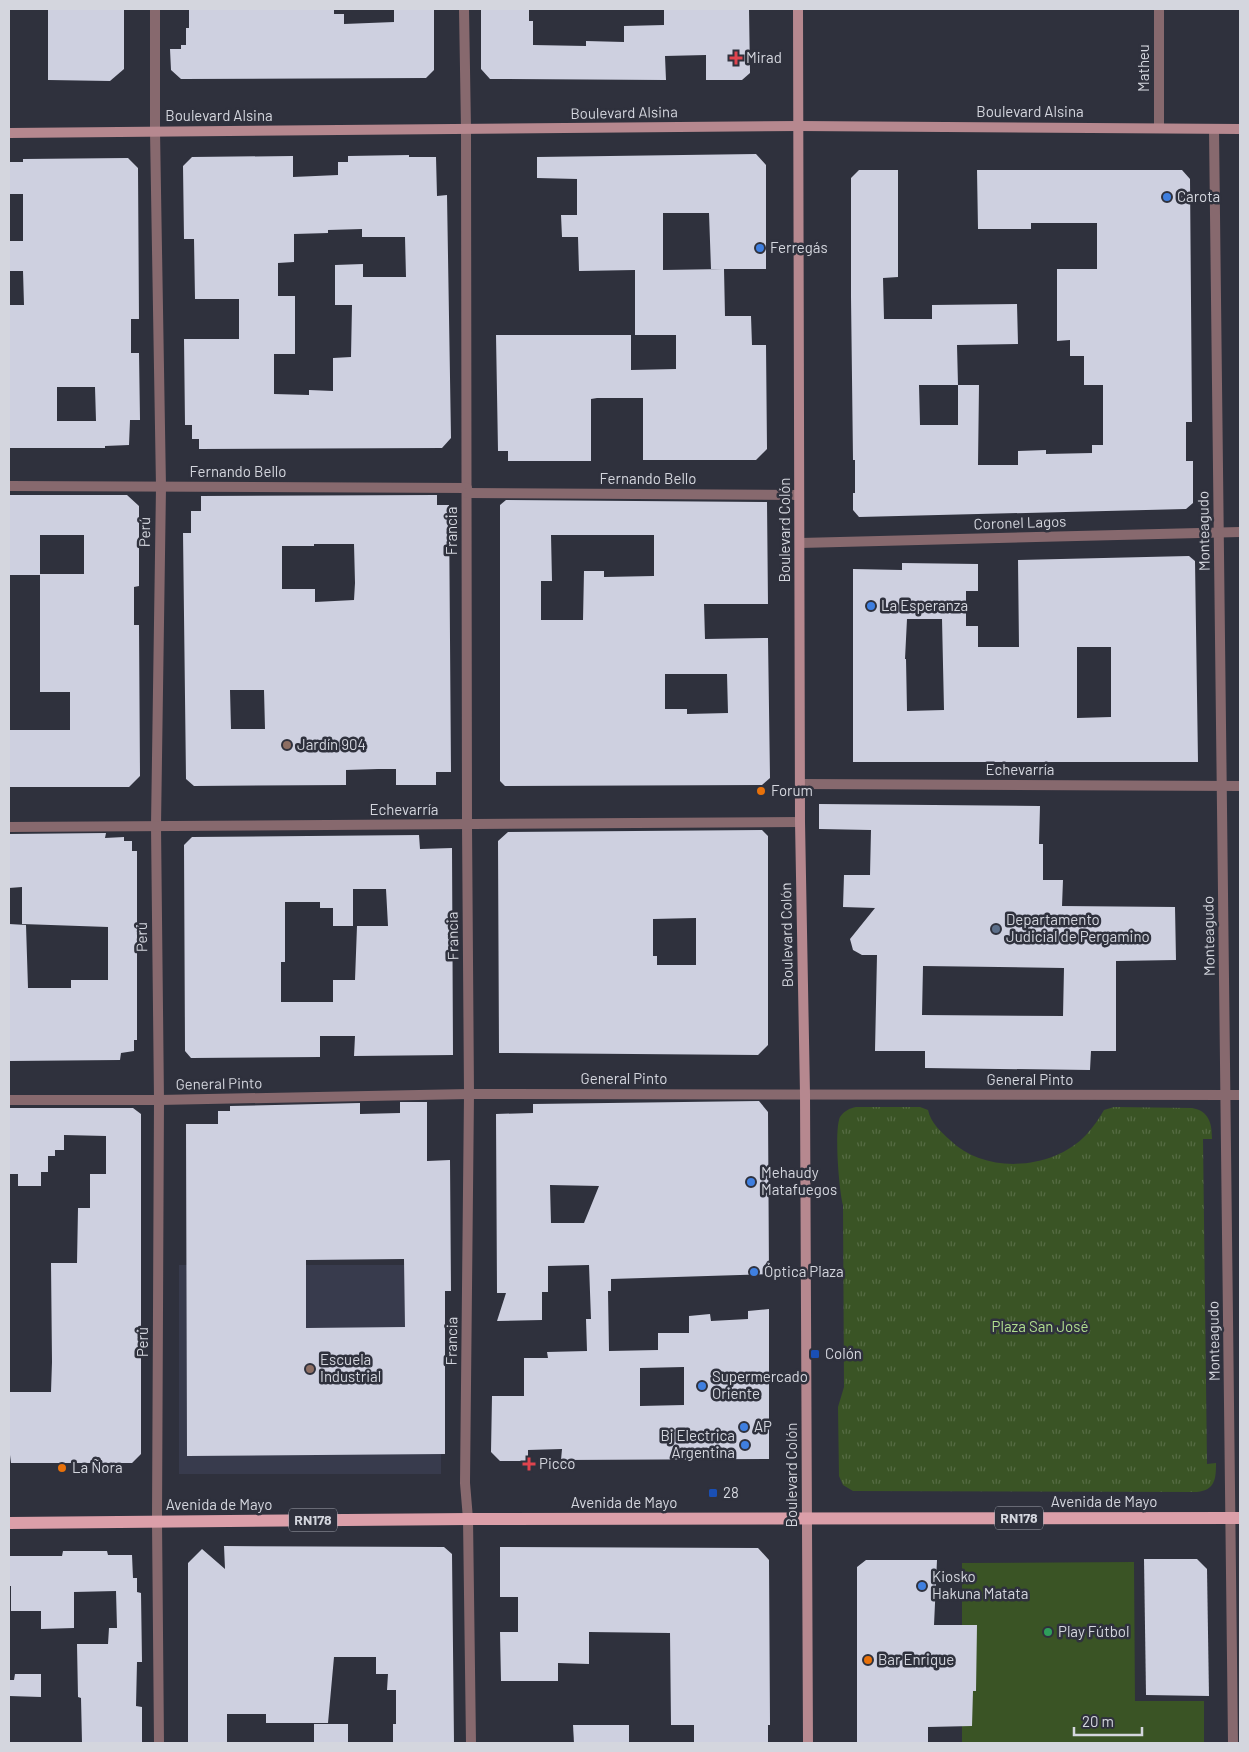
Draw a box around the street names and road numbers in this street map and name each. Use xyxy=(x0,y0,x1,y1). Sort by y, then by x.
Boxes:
street label: Matheu xyxy=(1134,44,1152,92)
street label: Boulevard Alsina xyxy=(570,102,678,122)
street label: Boulevard Alsina xyxy=(976,102,1084,120)
street label: Boulevard Alsina xyxy=(165,106,273,124)
street label: Fernando Bello xyxy=(190,462,286,480)
street label: Fernando Bello xyxy=(600,469,696,487)
street label: Boulevard Colón xyxy=(775,478,793,582)
street label: Monteagudo xyxy=(1193,491,1213,571)
street label: Francia xyxy=(442,507,460,555)
street label: Coronel Lagos xyxy=(973,511,1067,533)
street label: Perú xyxy=(135,517,153,547)
street label: Echevarría xyxy=(985,760,1055,778)
street label: Echevarría xyxy=(369,800,439,818)
street label: Boulevard Colón xyxy=(776,882,796,988)
street label: Monteagudo xyxy=(1198,896,1218,976)
street label: Francia xyxy=(443,912,461,961)
street label: Perú xyxy=(132,922,150,952)
street label: General Pinto xyxy=(581,1069,667,1087)
street label: General Pinto xyxy=(987,1070,1073,1088)
street label: General Pinto xyxy=(175,1073,263,1093)
street label: Monteagudo xyxy=(1203,1301,1223,1381)
street label: Francia xyxy=(442,1316,460,1365)
street label: Perú xyxy=(133,1327,151,1357)
street label: Boulevard Colón xyxy=(782,1423,800,1527)
street label: Avenida de Mayo xyxy=(1051,1492,1157,1510)
street label: Avenida de Mayo xyxy=(571,1493,677,1511)
street label: Avenida de Mayo xyxy=(166,1495,272,1513)
road number: RN178 xyxy=(995,1506,1043,1530)
road number: RN178 xyxy=(289,1508,337,1532)

